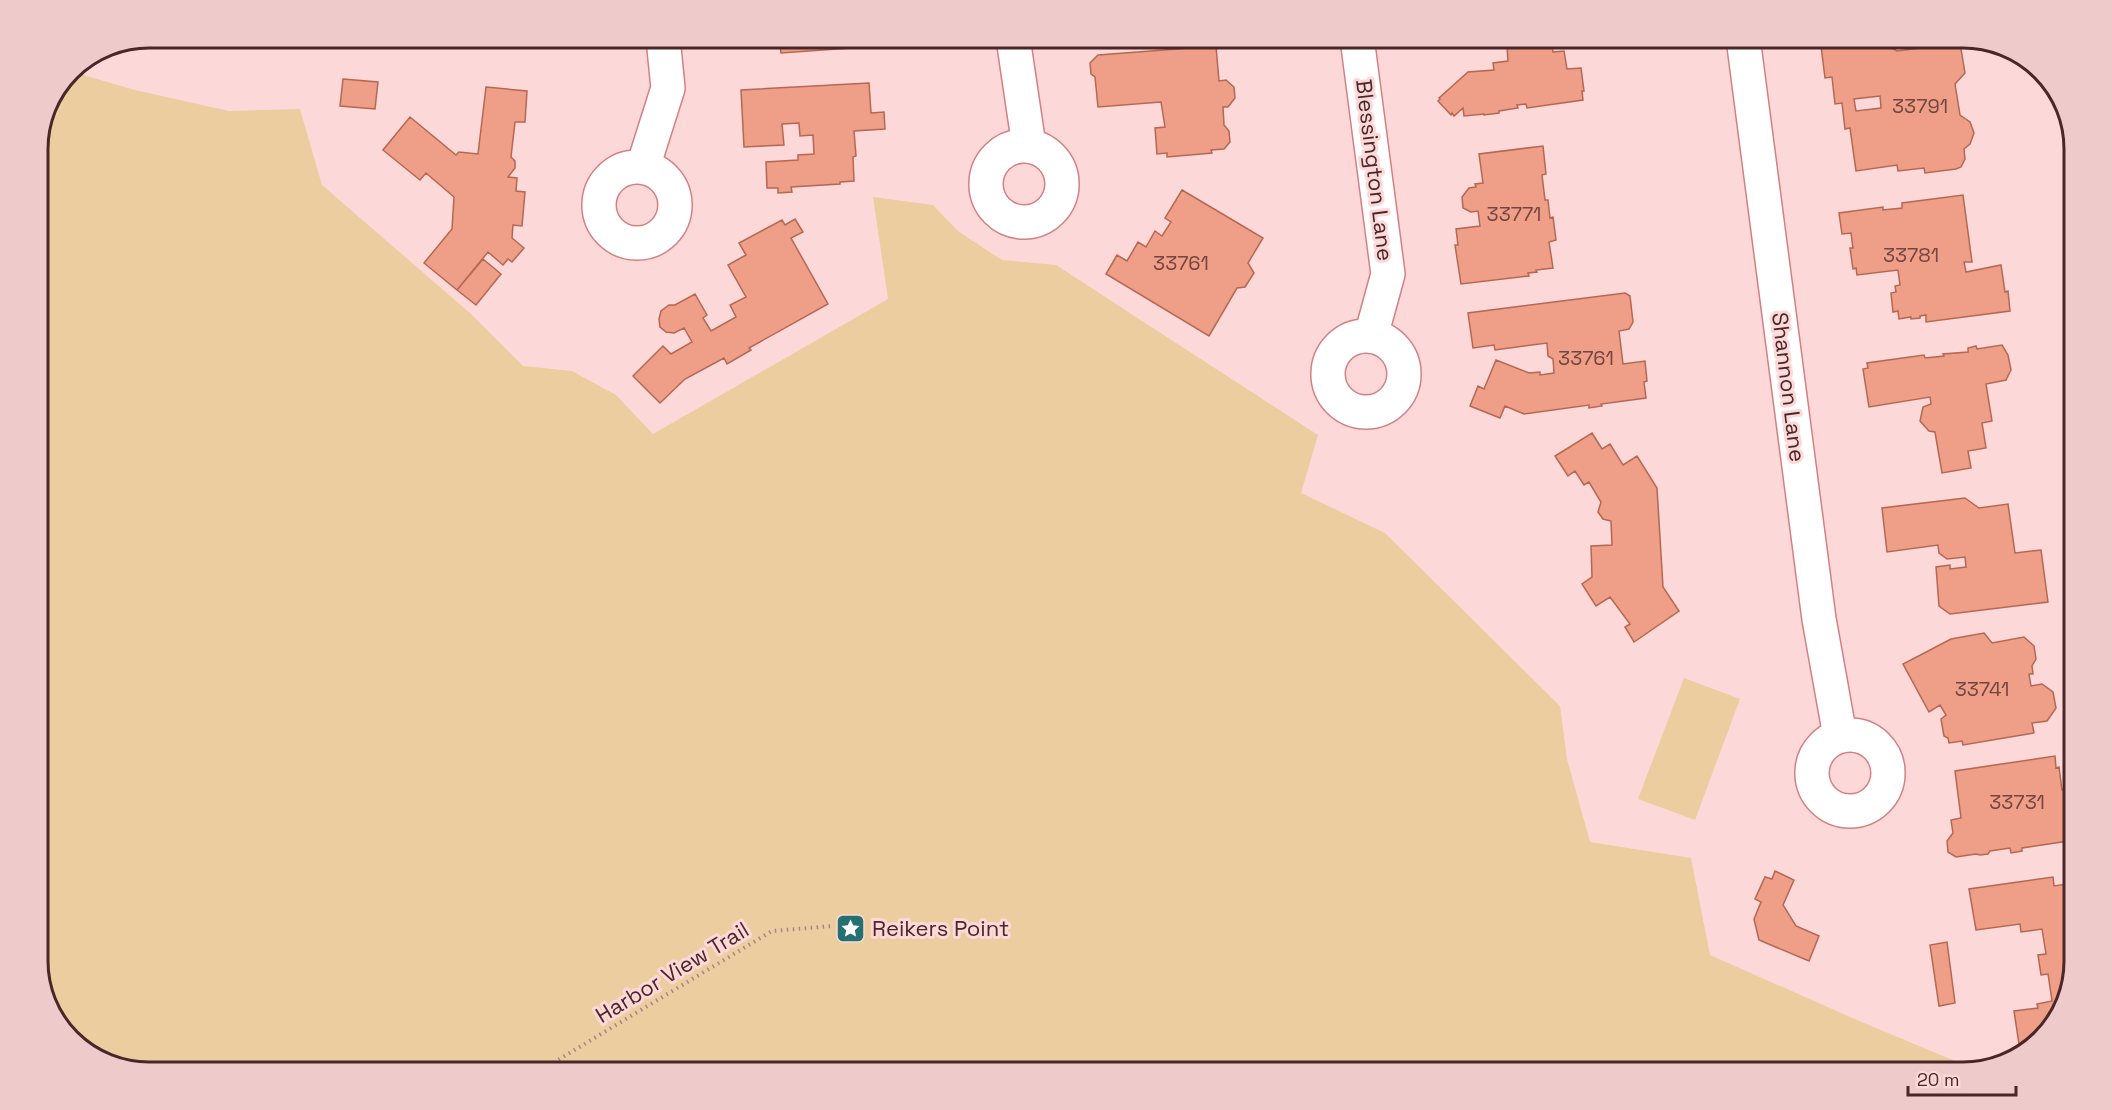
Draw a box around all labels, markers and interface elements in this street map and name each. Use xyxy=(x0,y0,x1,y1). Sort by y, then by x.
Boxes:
street label: Blessington Lane xyxy=(1350,78,1400,262)
house number: 33791 xyxy=(1892,93,1948,119)
house number: 33771 xyxy=(1487,201,1541,227)
house number: 33781 xyxy=(1883,242,1939,268)
house number: 33761 xyxy=(1153,250,1209,276)
street label: Shannon Lane xyxy=(1766,311,1812,463)
house number: 33761 xyxy=(1558,345,1614,371)
house number: 33741 xyxy=(1955,676,2009,702)
house number: 33731 xyxy=(1989,789,2045,815)
place icon: Reikers Point xyxy=(835,912,867,944)
place label: Reikers Point xyxy=(872,914,1009,942)
street label: Harbor View Trail xyxy=(590,915,754,1029)
scale bar xyxy=(1908,1059,2016,1097)
text: 20 m xyxy=(1917,1068,1960,1091)

